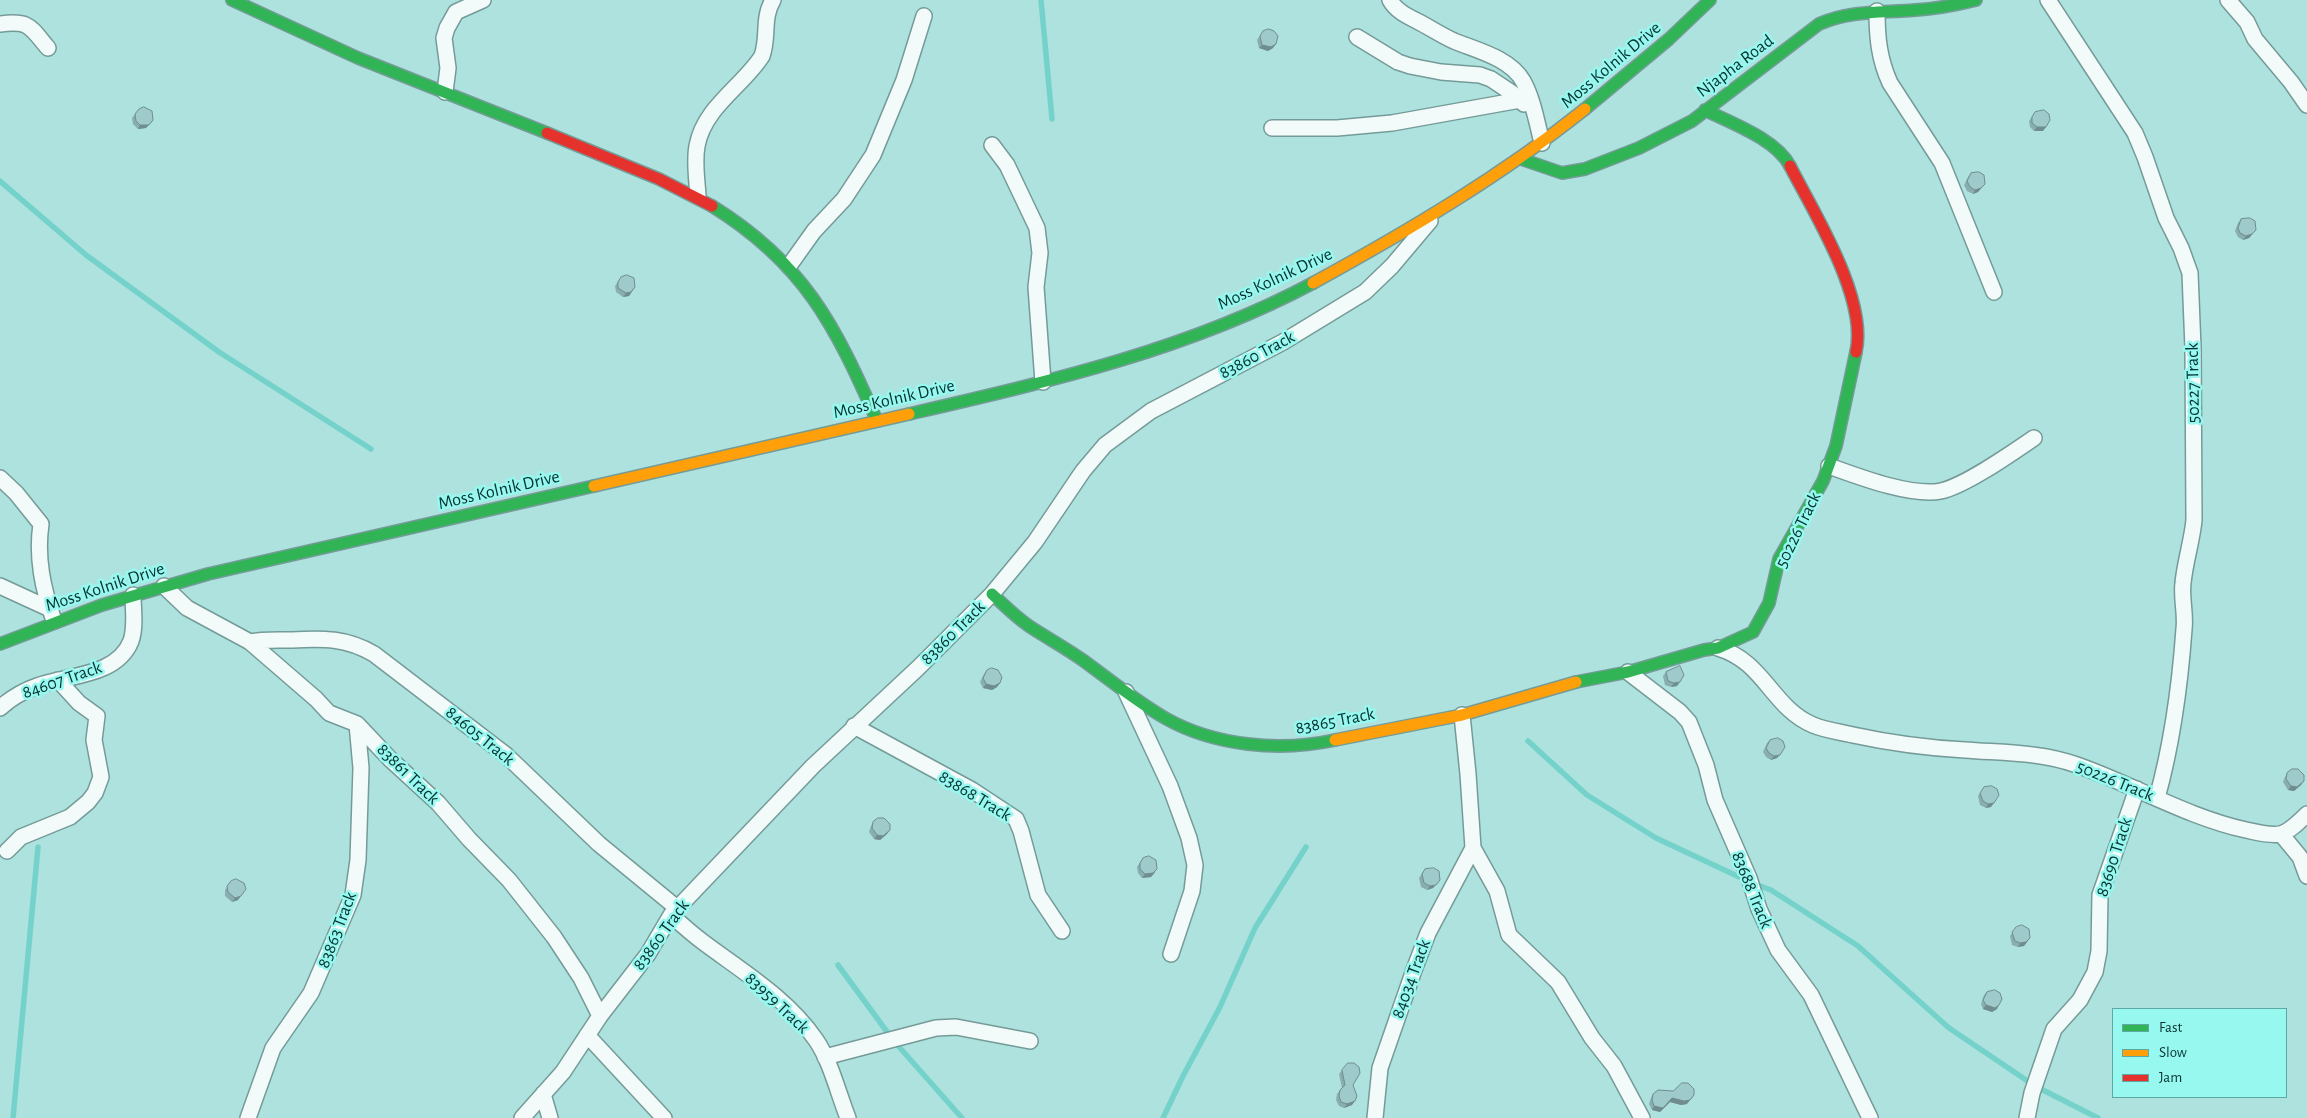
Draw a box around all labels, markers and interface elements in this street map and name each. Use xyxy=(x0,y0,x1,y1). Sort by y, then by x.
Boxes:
street label: Moss Kolnik Drive xyxy=(1557,17,1665,113)
street label: Njapha Road xyxy=(1692,30,1778,102)
street label: Moss Kolnik Drive xyxy=(1214,243,1336,315)
street label: 83860 Track xyxy=(1216,326,1298,384)
street label: 50227 Track xyxy=(2181,343,2205,423)
street label: Moss Kolnik Drive xyxy=(831,375,957,423)
street label: Moss Kolnik Drive xyxy=(436,466,562,514)
street label: 50226 Track xyxy=(1770,489,1826,571)
street label: Moss Kolnik Drive xyxy=(43,558,167,616)
street label: 83860 Track xyxy=(916,596,990,670)
street label: 84607 Track xyxy=(20,656,104,704)
street label: 84605 Track xyxy=(441,702,519,770)
street label: 83865 Track xyxy=(1294,703,1376,739)
street label: 83861 Track xyxy=(372,739,444,809)
street label: 50226 Track xyxy=(2073,756,2157,806)
street label: 83868 Track xyxy=(935,766,1015,826)
street label: 83690 Track xyxy=(2091,815,2137,899)
street label: 83688 Track xyxy=(1727,848,1777,932)
street label: 83863 Track xyxy=(313,889,361,971)
street label: 83860 Track xyxy=(628,895,694,975)
street label: 84034 Track xyxy=(1387,937,1435,1021)
street label: 83959 Track xyxy=(740,968,814,1038)
legend xyxy=(2112,1008,2287,1098)
text: Fast xyxy=(2159,1020,2182,1035)
text: Slow xyxy=(2159,1045,2187,1060)
text: Jam xyxy=(2159,1070,2182,1085)

